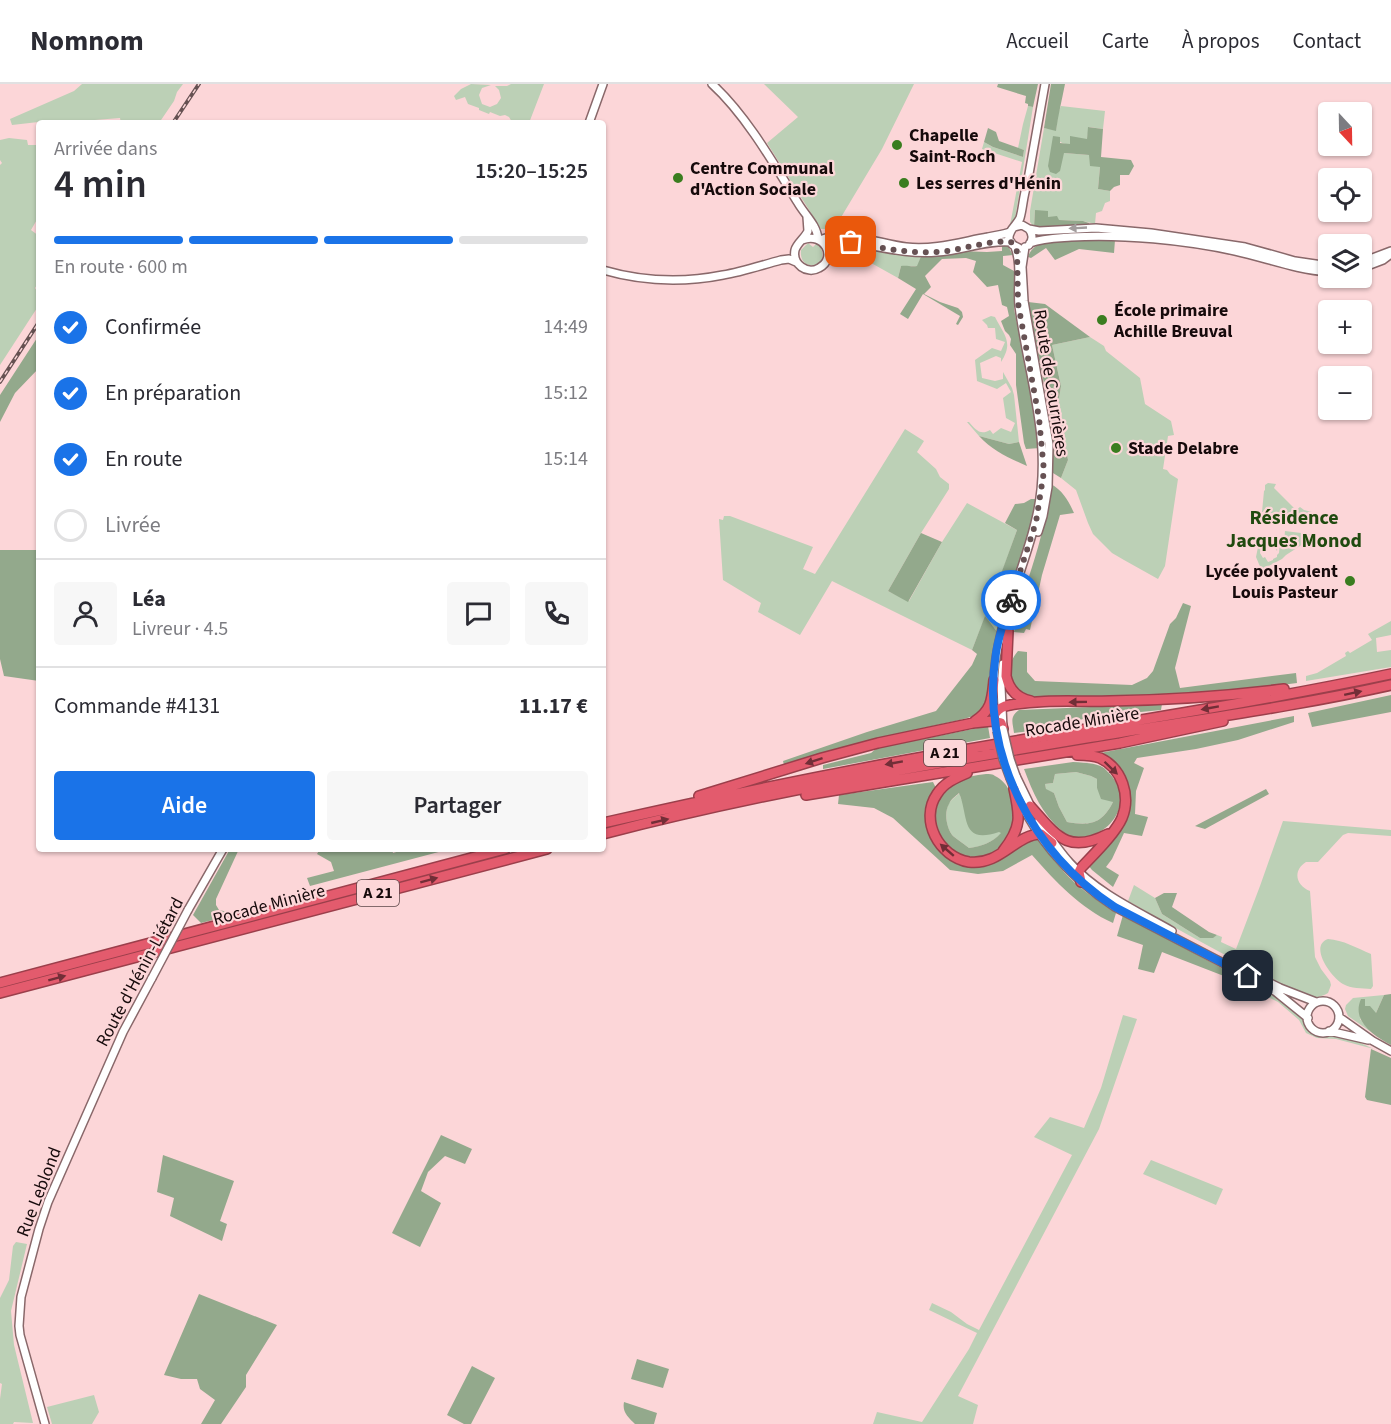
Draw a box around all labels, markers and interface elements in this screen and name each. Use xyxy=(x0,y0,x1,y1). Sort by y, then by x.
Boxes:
text: Nomnom xyxy=(30,21,144,61)
text: Accueil xyxy=(1006,26,1069,56)
text: Carte xyxy=(1102,26,1149,56)
text: À propos xyxy=(1182,26,1259,56)
text: Contact xyxy=(1292,26,1361,56)
north arrow xyxy=(1318,102,1372,156)
map controls xyxy=(1318,102,1372,420)
place label: Chapelle Saint-Roch xyxy=(909,123,996,169)
text: Arrivée dans xyxy=(54,135,157,163)
marker: Chapelle Saint-Roch xyxy=(890,138,904,152)
text: 15:20–15:25 xyxy=(475,155,588,187)
place label: Centre Communal d'Action Sociale xyxy=(690,156,833,202)
text: 4 min xyxy=(54,157,147,213)
button: locate xyxy=(1318,168,1372,222)
marker: Centre Communal d'Action Sociale xyxy=(671,171,685,185)
place label: Les serres d'Hénin xyxy=(916,171,1061,196)
marker: Les serres d'Hénin xyxy=(897,176,911,190)
pin xyxy=(825,216,876,267)
one-way arrow xyxy=(1068,224,1087,233)
icon: bag xyxy=(834,225,867,258)
button: layers xyxy=(1318,234,1372,288)
text: En route · 600 m xyxy=(54,253,188,281)
place label: École primaire Achille Breuval xyxy=(1113,298,1232,344)
button: + xyxy=(1318,300,1372,354)
street label: Route de Courrières xyxy=(1027,308,1075,458)
icon: check xyxy=(54,311,87,344)
text: Confirmée xyxy=(105,311,201,343)
text: 14:49 xyxy=(543,313,588,341)
marker: École primaire Achille Breuval xyxy=(1095,313,1109,327)
button: − xyxy=(1318,366,1372,420)
icon: check xyxy=(54,377,87,410)
text: En préparation xyxy=(105,377,241,409)
text: 15:12 xyxy=(543,379,588,407)
place label: Stade Delabre xyxy=(1128,436,1239,461)
marker: Stade Delabre xyxy=(1109,441,1123,455)
icon: check xyxy=(54,443,87,476)
text: En route xyxy=(105,443,182,475)
text: 15:14 xyxy=(543,445,588,473)
district label: Résidence Jacques Monod xyxy=(1226,504,1362,555)
text: Livrée xyxy=(105,509,161,541)
place label: Lycée polyvalent Louis Pasteur xyxy=(1205,559,1339,605)
courier xyxy=(981,570,1041,630)
marker: Lycée polyvalent Louis Pasteur xyxy=(1343,574,1357,588)
button: person xyxy=(54,582,117,645)
button: chat xyxy=(447,582,510,645)
button: phone xyxy=(525,582,588,645)
text: Léa xyxy=(132,583,166,615)
icon: bike xyxy=(995,584,1028,617)
text: Livreur · 4.5 xyxy=(132,615,228,643)
one-way arrow xyxy=(1344,688,1363,697)
text: Commande #4131 xyxy=(54,690,220,722)
text: 11.17 € xyxy=(519,690,588,722)
one-way arrow xyxy=(1069,697,1088,707)
street label: Rocade Minière xyxy=(1023,701,1141,743)
one-way arrow xyxy=(1201,704,1220,713)
road number: A 21 xyxy=(924,740,966,766)
one-way arrow xyxy=(805,756,823,766)
one-way arrow xyxy=(884,758,903,767)
one-way arrow xyxy=(1104,760,1118,774)
button: Aide xyxy=(54,771,315,840)
button: Partager xyxy=(327,771,588,840)
one-way arrow xyxy=(651,815,669,825)
one-way arrow xyxy=(939,843,955,856)
one-way arrow xyxy=(420,874,438,884)
street label: Rocade Minière xyxy=(210,878,328,932)
road number: A 21 xyxy=(357,880,399,906)
street label: Route d'Hénin-Liétard xyxy=(90,893,190,1051)
pin xyxy=(1222,950,1273,1001)
icon: home xyxy=(1231,959,1264,992)
one-way arrow xyxy=(47,973,66,983)
street label: Rue Leblond xyxy=(10,1144,68,1240)

